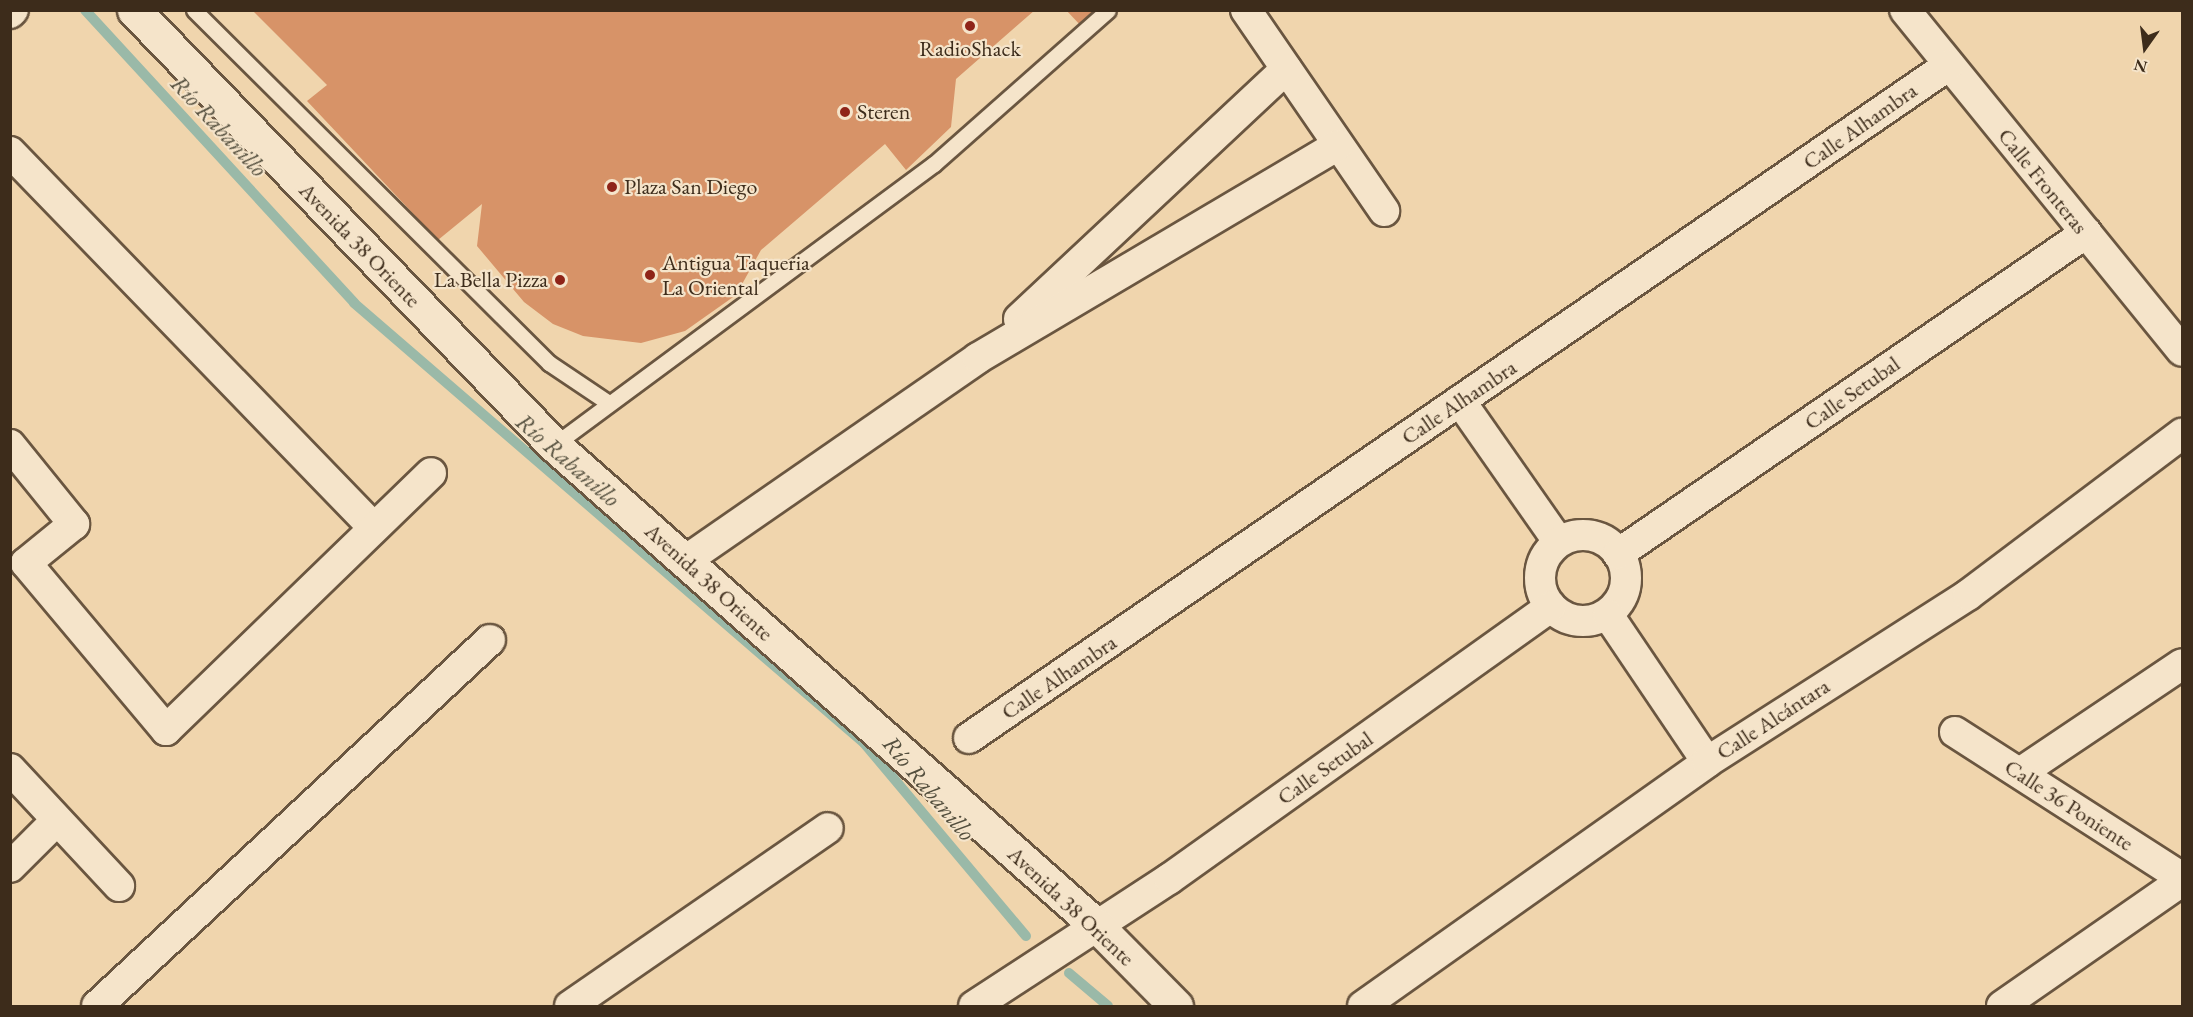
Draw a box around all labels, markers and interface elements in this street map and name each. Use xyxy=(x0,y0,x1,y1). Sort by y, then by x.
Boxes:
north arrow xyxy=(2115,18,2175,78)
marker: RadioShack xyxy=(963,19,977,33)
place label: RadioShack xyxy=(919,36,1021,62)
text: N xyxy=(2132,54,2149,78)
water label: Río Rabanillo xyxy=(165,69,273,183)
street label: Calle Alhambra xyxy=(1798,77,1922,175)
place label: Steren xyxy=(857,99,910,125)
marker: Steren xyxy=(838,105,852,119)
street label: Calle Fronteras xyxy=(1993,123,2093,239)
place label: Plaza San Diego xyxy=(624,174,757,200)
street label: Avenida 38 Oriente xyxy=(294,177,426,313)
marker: Plaza San Diego xyxy=(605,180,619,194)
place label: Antigua Taqueria La Oriental xyxy=(662,249,810,300)
place label: La Bella Pizza xyxy=(434,267,548,293)
marker: Antigua Taqueria La Oriental xyxy=(643,268,657,282)
marker: La Bella Pizza xyxy=(553,273,567,287)
street label: Calle Setubal xyxy=(1799,351,1905,435)
street label: Calle Alhambra xyxy=(1396,354,1522,450)
water label: Río Rabanillo xyxy=(510,407,626,513)
street label: Avenida 38 Oriente xyxy=(639,518,779,646)
street label: Calle Alhambra xyxy=(996,629,1122,725)
street label: Calle Alcántara xyxy=(1712,673,1834,765)
street label: Calle Setubal xyxy=(1272,726,1378,810)
water label: Río Rabanillo xyxy=(877,730,981,846)
street label: Calle 36 Poniente xyxy=(2000,754,2138,856)
street label: Avenida 38 Oriente xyxy=(1002,841,1140,971)

